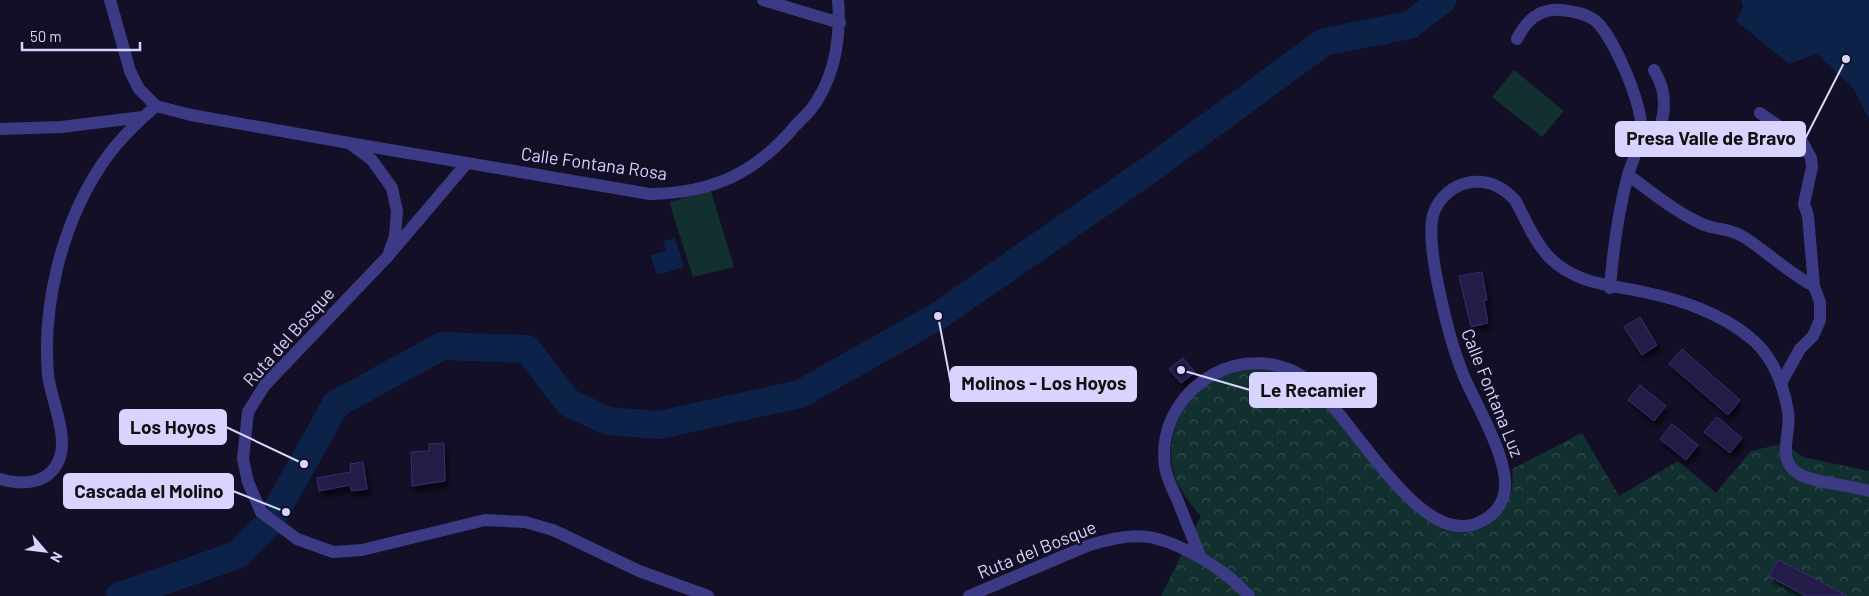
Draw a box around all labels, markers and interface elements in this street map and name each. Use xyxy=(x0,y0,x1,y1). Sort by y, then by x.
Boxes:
scale bar xyxy=(22,20,140,52)
text: 50 m xyxy=(30,27,62,45)
callout: Presa Valle de Bravo xyxy=(1616,122,1805,156)
text: Presa Valle de Bravo xyxy=(1626,126,1796,149)
street label: Calle Fontana Rosa xyxy=(520,142,669,184)
street label: Ruta del Bosque xyxy=(238,282,339,391)
street label: Calle Fontana Luz xyxy=(1457,325,1529,460)
callout: Molinos - Los Hoyos xyxy=(951,367,1136,401)
text: Molinos - Los Hoyos xyxy=(961,371,1127,394)
callout: Le Recamier xyxy=(1250,373,1376,407)
text: Le Recamier xyxy=(1260,378,1366,401)
callout: Los Hoyos xyxy=(120,410,226,444)
text: Los Hoyos xyxy=(130,415,216,438)
callout: Cascada el Molino xyxy=(64,474,233,508)
text: Cascada el Molino xyxy=(74,479,224,502)
street label: Ruta del Bosque xyxy=(974,515,1099,583)
north arrow xyxy=(20,526,70,576)
text: N xyxy=(47,549,67,565)

